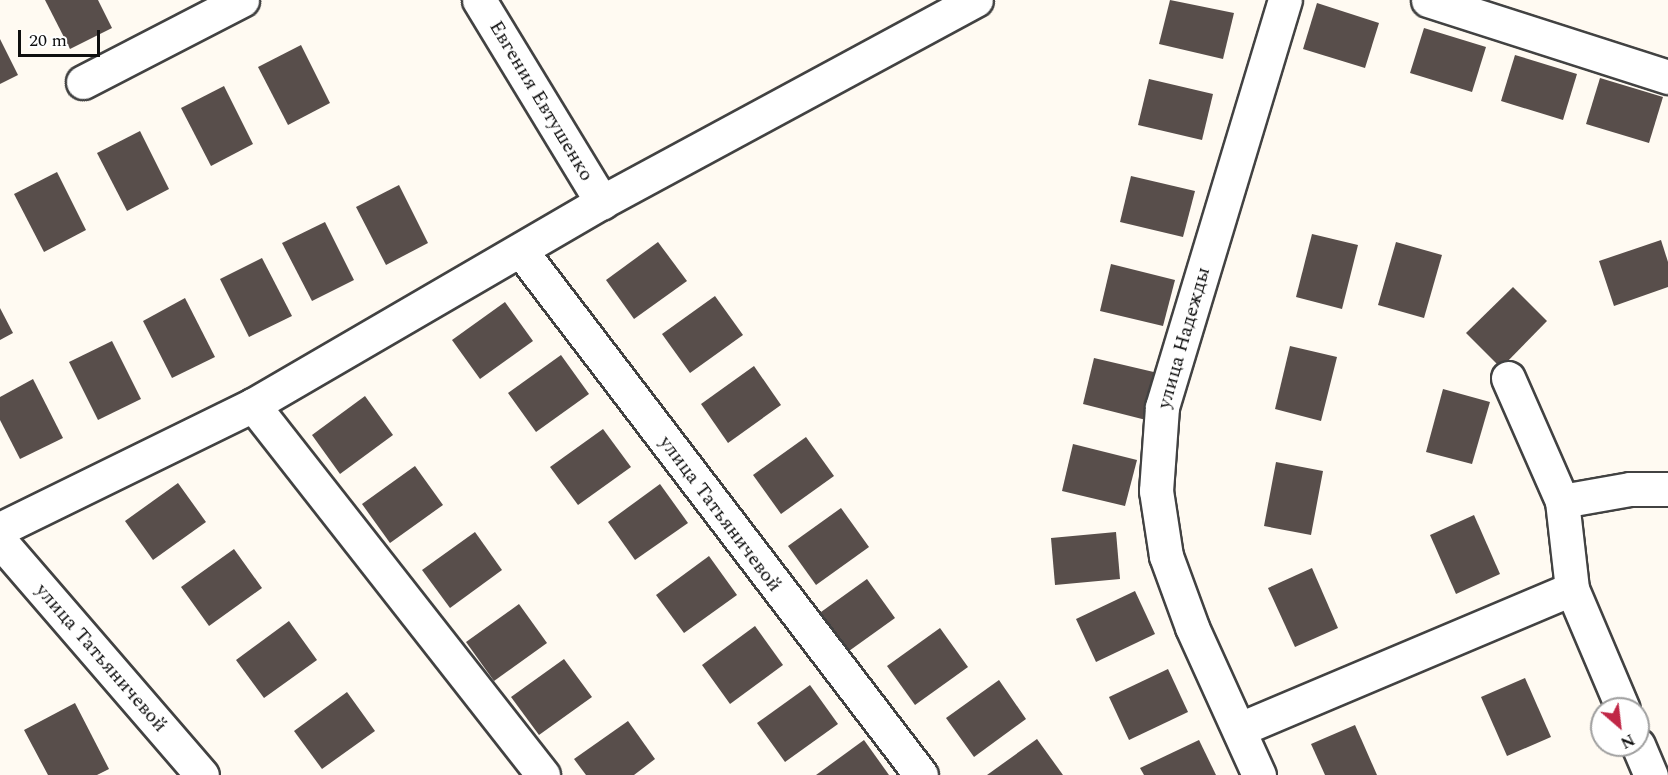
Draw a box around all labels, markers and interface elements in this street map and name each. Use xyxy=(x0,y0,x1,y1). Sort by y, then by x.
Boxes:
street label: Евгения Евтушенко xyxy=(484,16,598,186)
scale bar xyxy=(21,18,104,56)
text: 20 m xyxy=(29,27,67,54)
street label: улица Надежды xyxy=(1152,264,1216,412)
street label: улица Татьяничевой xyxy=(653,431,787,597)
street label: улица Татьяничевой xyxy=(30,579,172,737)
north arrow xyxy=(1590,697,1650,757)
text: N xyxy=(1616,727,1639,755)

